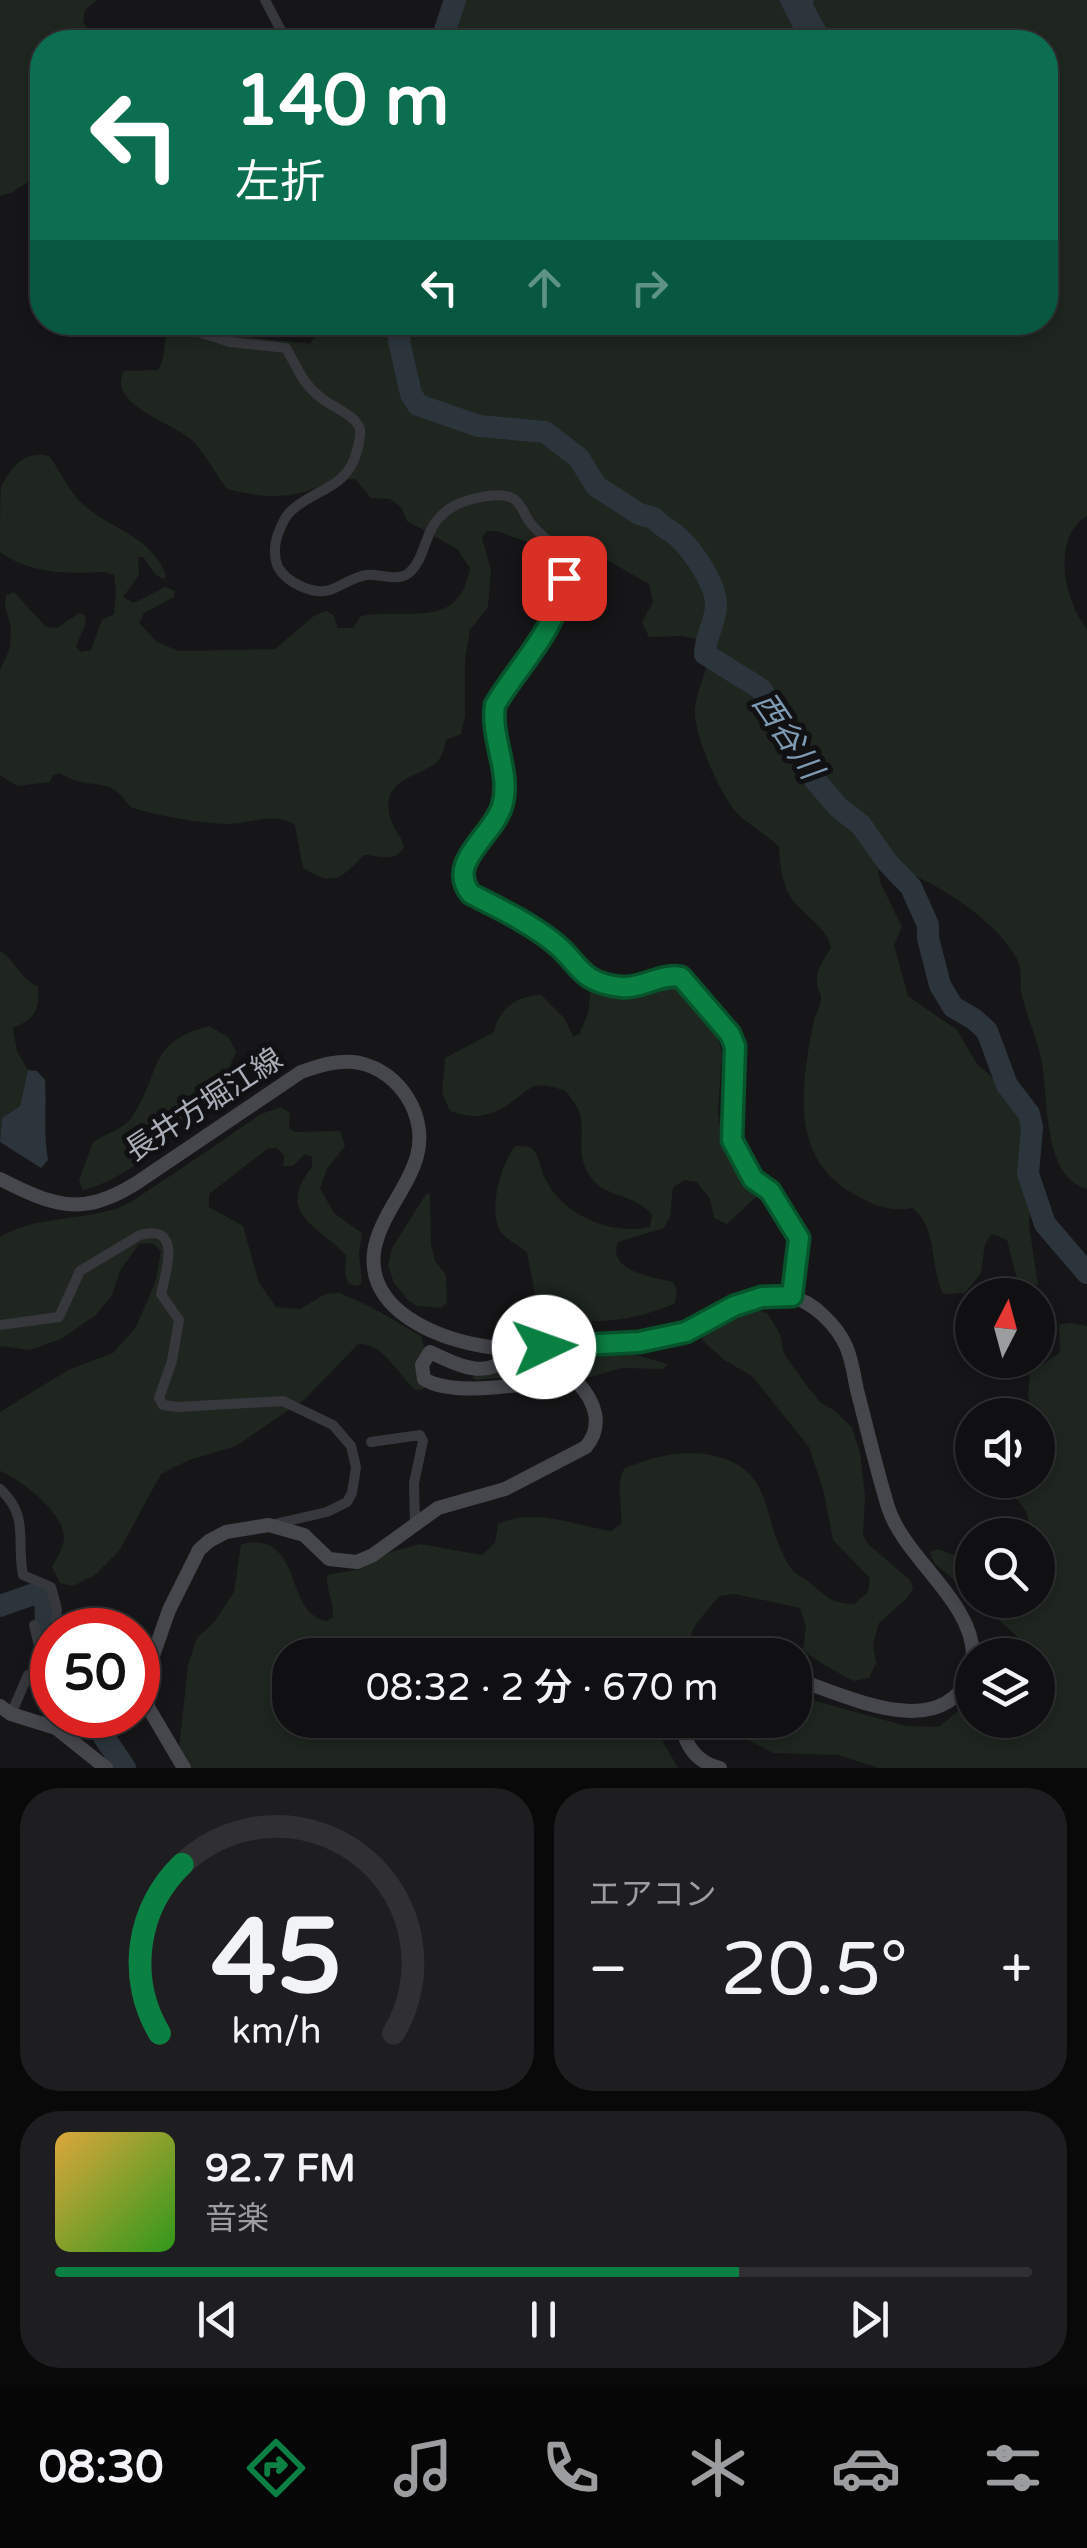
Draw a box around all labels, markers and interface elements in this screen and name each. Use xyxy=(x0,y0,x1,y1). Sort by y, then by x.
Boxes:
text: 140 m xyxy=(235,60,449,144)
icon: left xyxy=(70,70,200,200)
text: 左折 xyxy=(235,156,325,210)
icon: left xyxy=(412,260,467,315)
icon: ahead xyxy=(517,260,572,315)
icon: right xyxy=(622,260,677,315)
pin xyxy=(522,536,607,621)
icon: arrive xyxy=(537,551,592,606)
water label: 西谷川 xyxy=(744,686,831,789)
street label: 長井方堀江線 xyxy=(118,1040,290,1170)
north arrow xyxy=(955,1278,1055,1378)
map controls xyxy=(955,1278,1055,1738)
position arrow xyxy=(492,1295,596,1399)
button: sound xyxy=(955,1398,1055,1498)
button: search xyxy=(955,1518,1055,1618)
speed limit sign: 50 xyxy=(30,1608,160,1738)
button: layers xyxy=(955,1638,1055,1738)
text: 08:32 · 2 分 · 670 m xyxy=(366,1665,718,1711)
text: エアコン xyxy=(589,1876,717,1914)
text: 45 xyxy=(211,1896,342,2021)
text: 20.5° xyxy=(721,1925,908,2015)
text: − xyxy=(589,1937,628,2003)
text: + xyxy=(1001,1937,1032,2003)
text: km/h xyxy=(232,2010,322,2053)
text: 92.7 FM xyxy=(205,2146,356,2192)
text: 音楽 xyxy=(205,2200,269,2238)
icon: previous xyxy=(190,2292,245,2347)
icon: pause xyxy=(516,2292,571,2347)
icon: next xyxy=(842,2292,897,2347)
icon: directions xyxy=(241,2433,311,2503)
icon: music xyxy=(388,2433,458,2503)
icon: phone xyxy=(536,2433,606,2503)
icon: climate xyxy=(683,2433,753,2503)
icon: car xyxy=(831,2433,901,2503)
icon: filters xyxy=(978,2433,1048,2503)
text: 08:30 xyxy=(39,2441,163,2495)

